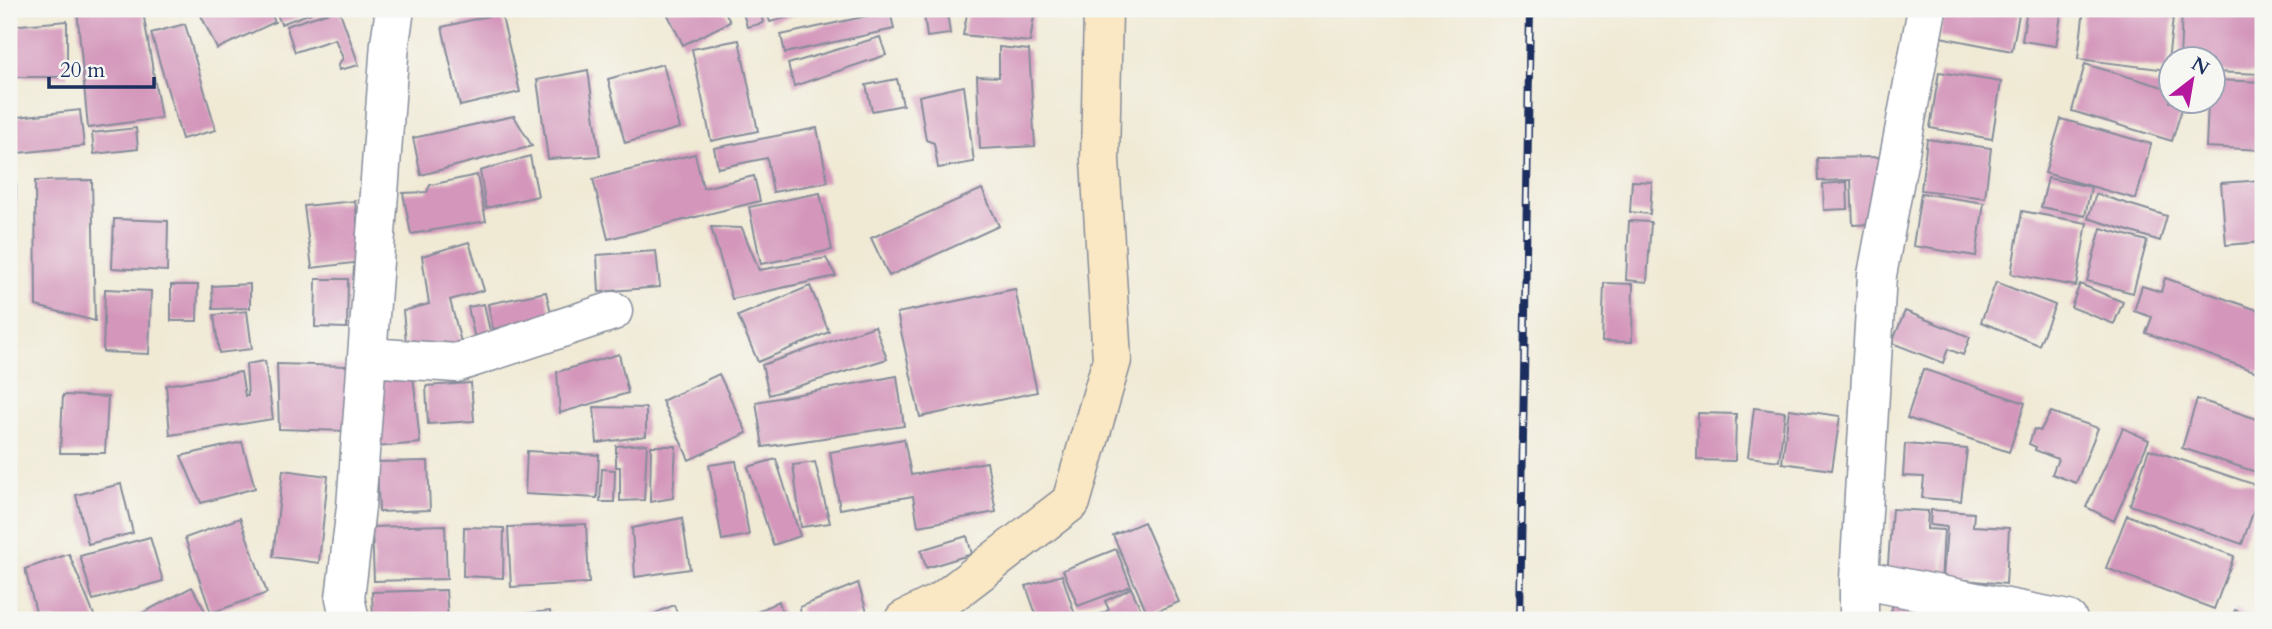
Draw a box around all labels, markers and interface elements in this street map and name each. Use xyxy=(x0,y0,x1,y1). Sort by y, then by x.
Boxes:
scale bar xyxy=(49,46,154,90)
north arrow xyxy=(2156,46,2226,116)
text: N xyxy=(2186,51,2214,82)
text: 20 m xyxy=(60,56,105,85)

